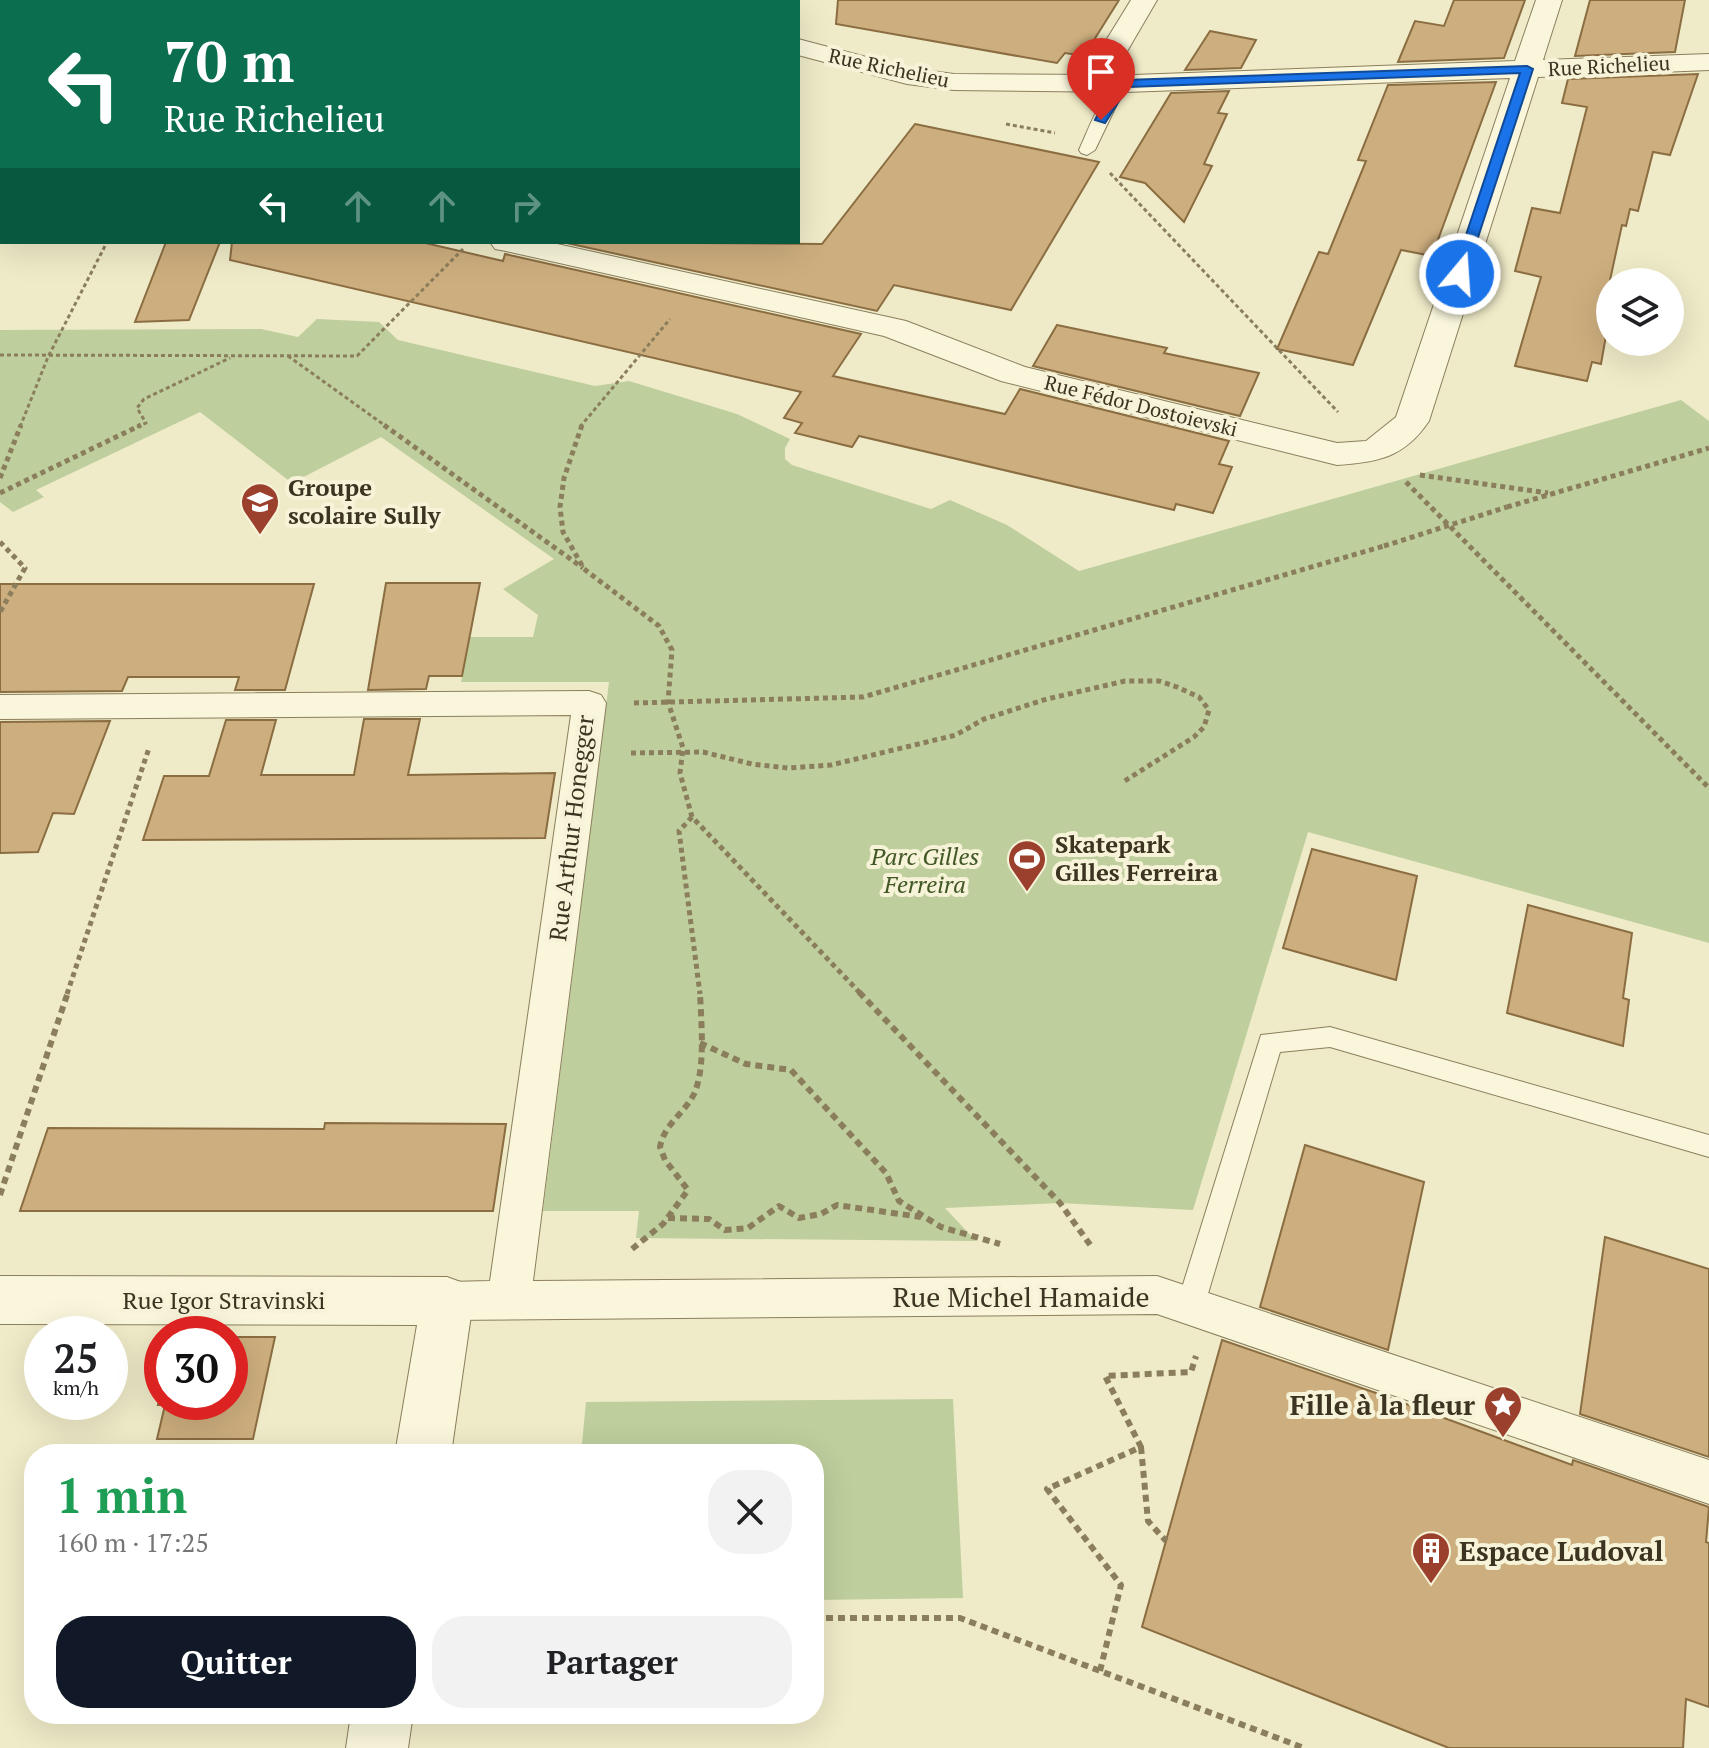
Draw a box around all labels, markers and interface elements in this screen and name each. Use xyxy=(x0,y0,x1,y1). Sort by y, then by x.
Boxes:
text: 70 m xyxy=(164,24,294,98)
icon: left xyxy=(32,32,136,136)
pin xyxy=(1067,38,1135,120)
street label: Rue Richelieu xyxy=(826,42,952,93)
street label: Rue Richelieu xyxy=(1547,49,1671,82)
icon: arrive xyxy=(1079,50,1123,94)
text: Rue Richelieu xyxy=(164,95,385,142)
icon: left xyxy=(252,184,296,228)
icon: ahead xyxy=(336,184,380,228)
icon: ahead xyxy=(420,184,464,228)
icon: right xyxy=(504,184,548,228)
position arrow xyxy=(1418,232,1502,316)
map controls xyxy=(1596,268,1684,356)
button: layers xyxy=(1596,268,1684,356)
street label: Rue Fédor Dostoievski xyxy=(1042,368,1240,443)
place label: Groupe scolaire Sully xyxy=(288,471,442,531)
school or university icon: Groupe scolaire Sully xyxy=(239,481,281,536)
street label: Rue Arthur Honegger xyxy=(541,712,601,943)
place label: Skatepark Gilles Ferreira xyxy=(1055,828,1219,888)
sports icon: Skatepark Gilles Ferreira xyxy=(1006,838,1048,893)
park label: Parc Gilles Ferreira xyxy=(870,840,979,900)
street label: Rue Michel Hamaide xyxy=(892,1278,1150,1315)
street label: Rue Igor Stravinski xyxy=(122,1284,326,1316)
speed limit sign: 30 xyxy=(144,1316,248,1420)
text: 25 xyxy=(53,1331,99,1384)
text: km/h xyxy=(53,1374,99,1401)
place icon: Fille à la fleur xyxy=(1482,1384,1524,1439)
place label: Fille à la fleur xyxy=(1290,1386,1475,1423)
text: 1 min xyxy=(56,1463,187,1527)
button: close xyxy=(708,1470,792,1554)
text: 160 m · 17:25 xyxy=(56,1525,209,1559)
building icon: Espace Ludoval xyxy=(1410,1530,1452,1585)
place label: Espace Ludoval xyxy=(1459,1532,1664,1569)
button: Quitter xyxy=(56,1616,416,1708)
button: Partager xyxy=(432,1616,792,1708)

